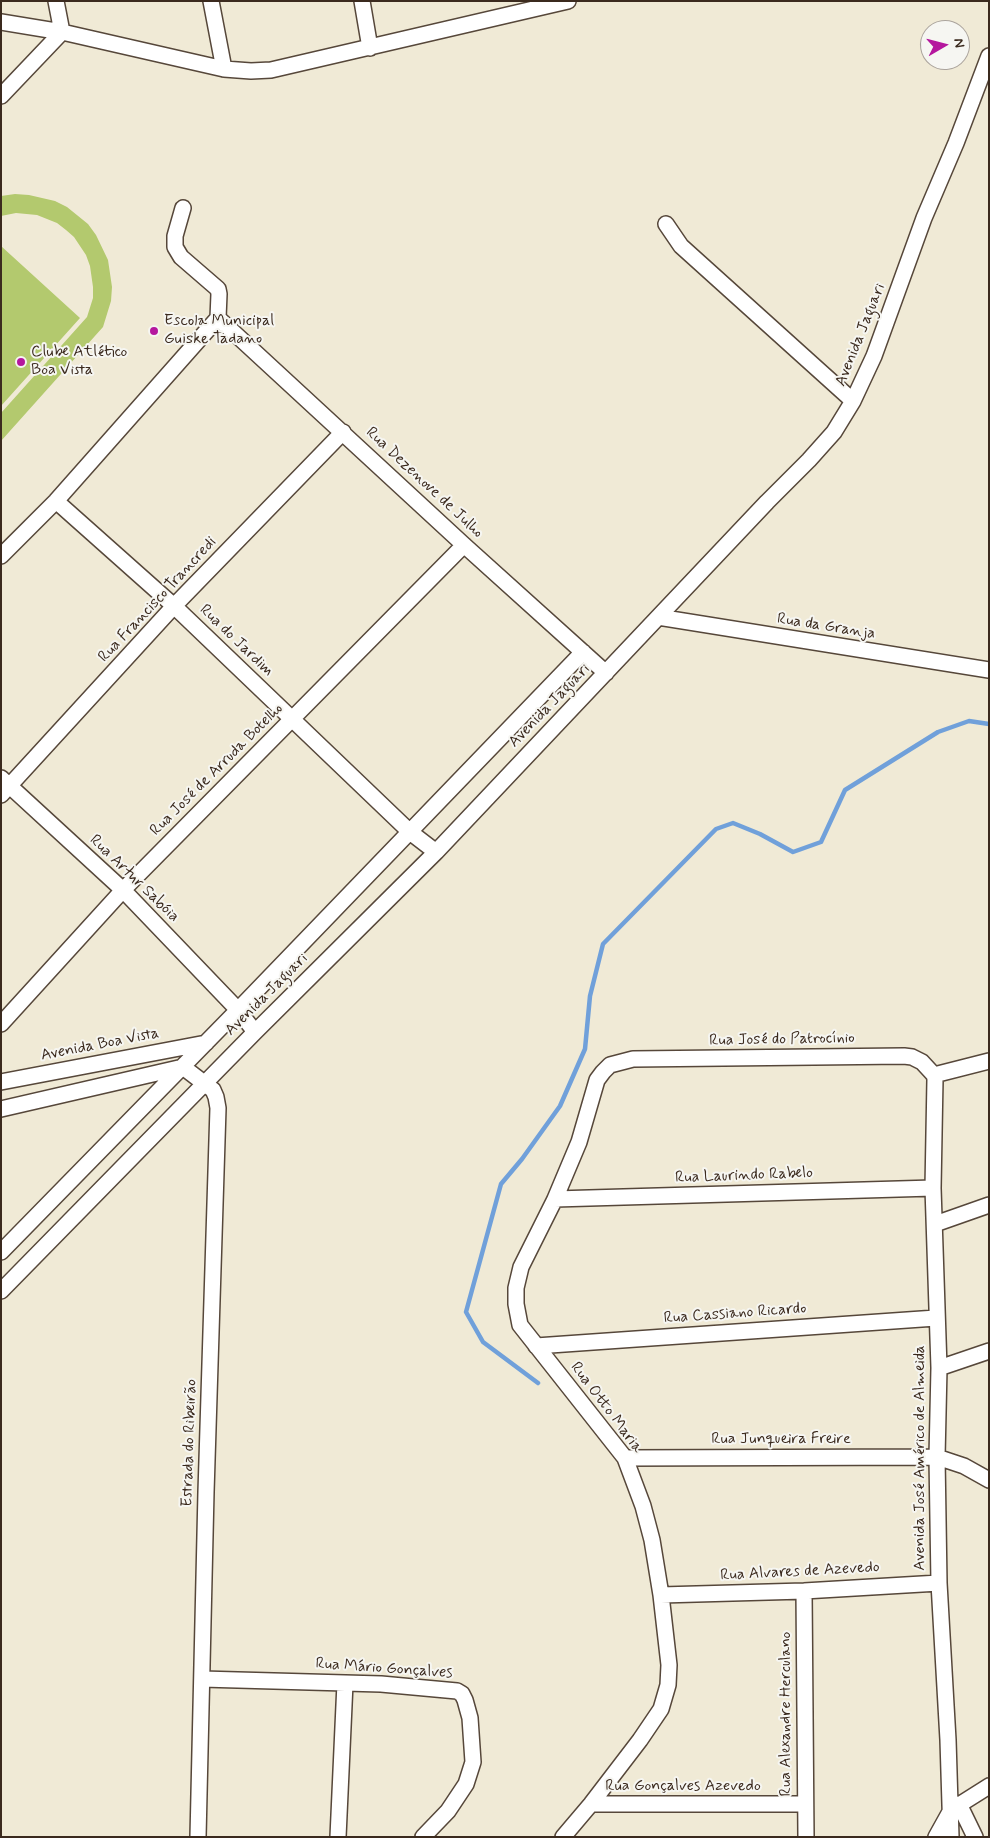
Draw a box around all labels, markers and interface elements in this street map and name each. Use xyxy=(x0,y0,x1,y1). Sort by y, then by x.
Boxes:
north arrow xyxy=(920,20,970,70)
text: N xyxy=(949,37,968,49)
street label: Avenida Jaguari xyxy=(832,281,890,389)
place label: Escola Municipal Guiske Tadano xyxy=(164,312,274,350)
marker: Escola Municipal Guiske Tadano xyxy=(148,325,160,337)
place label: Clube Atlético Boa Vista xyxy=(31,343,127,381)
marker: Clube Atlético Boa Vista xyxy=(15,356,27,368)
street label: Rua Dezenove de Julho xyxy=(361,424,487,542)
street label: Rua Francisco Trancredi xyxy=(95,533,221,667)
street label: Rua do Jardim xyxy=(195,601,277,681)
street label: Rua da Granja xyxy=(776,610,876,644)
street label: Avenida Jaguari xyxy=(505,660,595,752)
street label: Rua José de Arruda Botelho xyxy=(147,700,287,840)
street label: Rua Artur Sabóia xyxy=(85,831,183,927)
street label: Avenida Jaguari xyxy=(222,950,312,1040)
street label: Avenida Boa Vista xyxy=(39,1024,161,1066)
street label: Rua José do Patrocínio xyxy=(709,1029,855,1051)
street label: Rua Laurindo Rabelo xyxy=(675,1164,813,1188)
street label: Rua Cassiano Ricardo xyxy=(663,1299,807,1329)
street label: Avenida José Américo de Almeida xyxy=(911,1345,931,1571)
street label: Rua Otto Maria xyxy=(566,1359,646,1457)
street label: Estrada do Ribeirão xyxy=(178,1379,202,1507)
street label: Rua Junqueira Freire xyxy=(711,1430,851,1450)
street label: Rua Alvares de Azevedo xyxy=(720,1558,880,1586)
street label: Rua Alexandre Herculano xyxy=(777,1632,797,1796)
street label: Rua Mário Gonçalves xyxy=(315,1655,453,1683)
street label: Rua Gonçalves Azevedo xyxy=(605,1777,761,1797)

